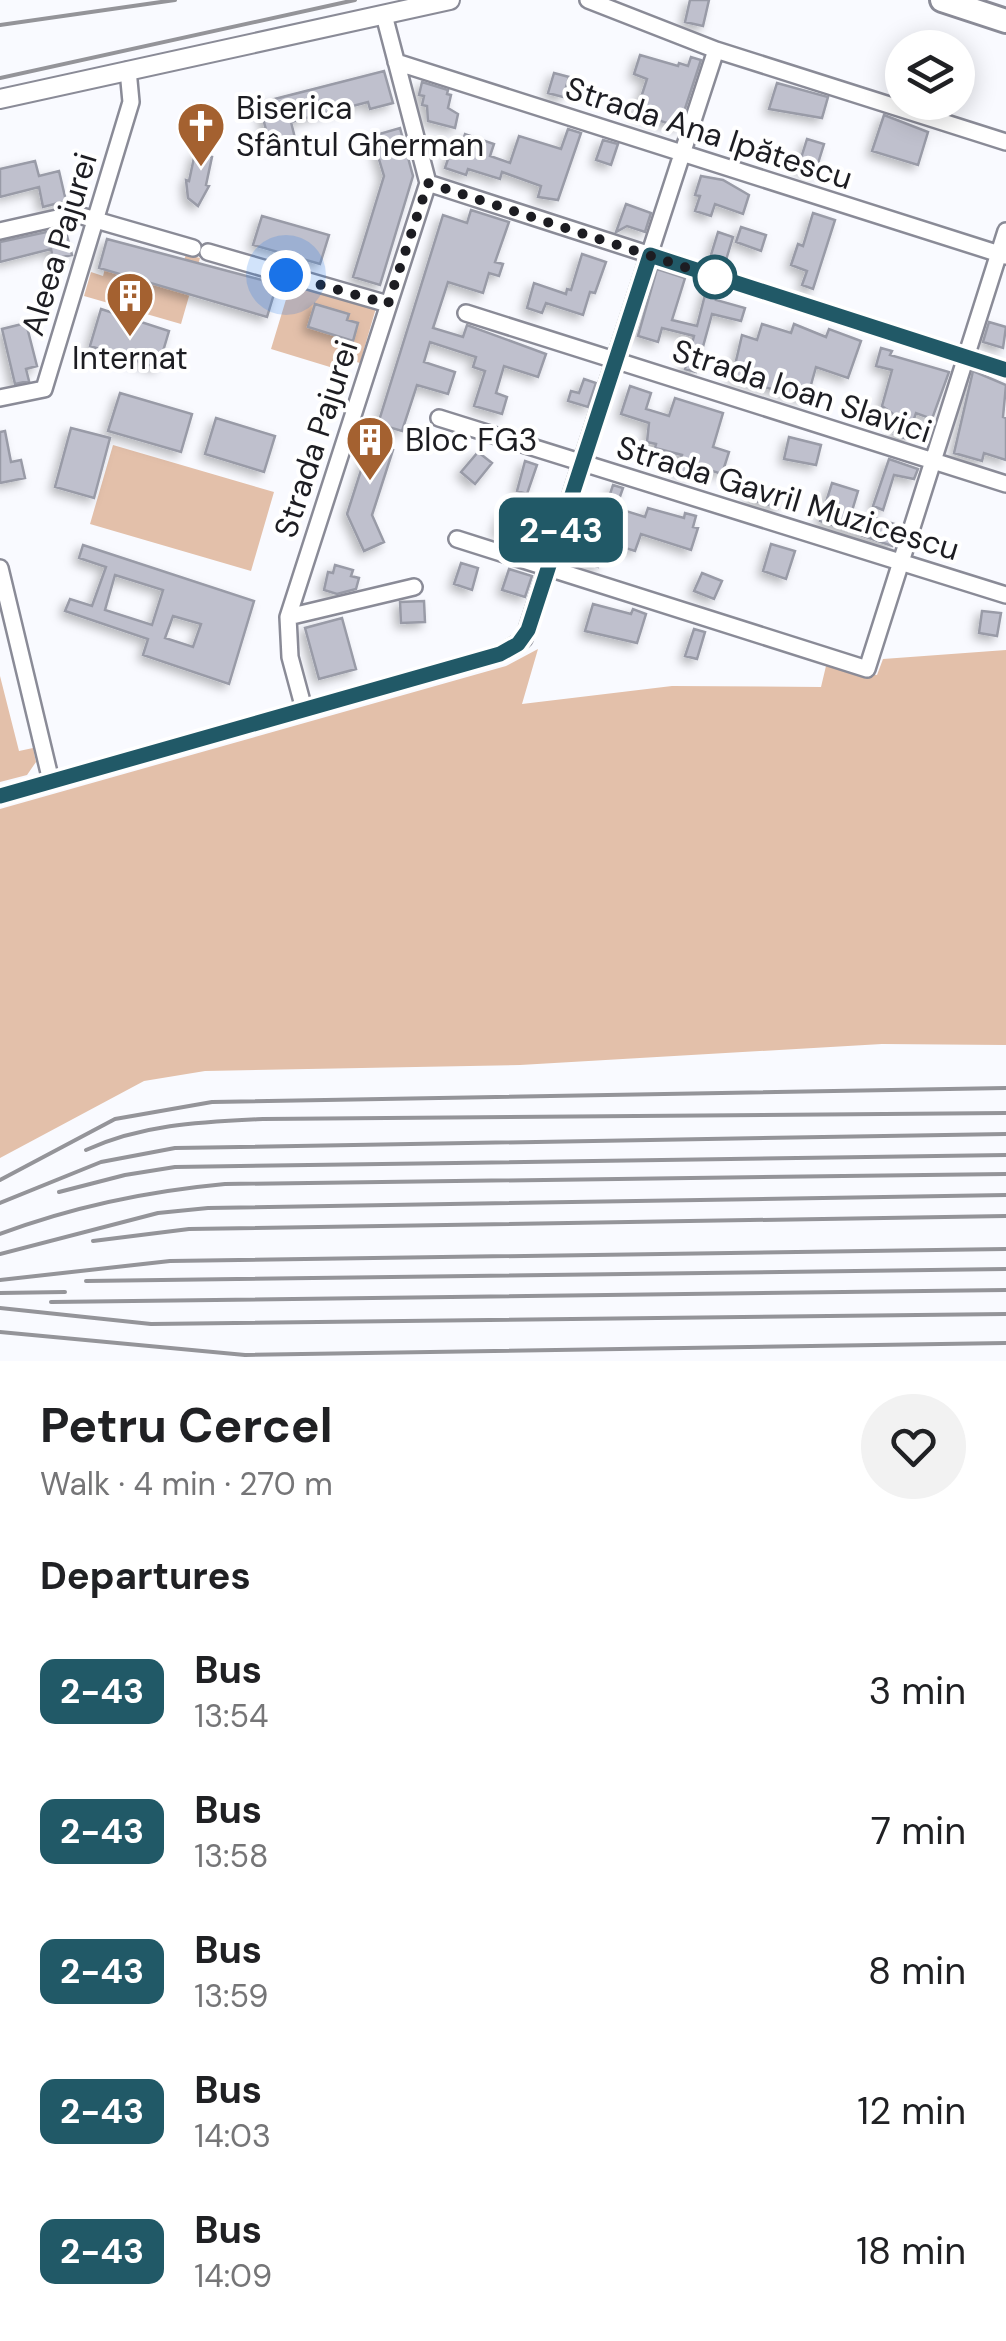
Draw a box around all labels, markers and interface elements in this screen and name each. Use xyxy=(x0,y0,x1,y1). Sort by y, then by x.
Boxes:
map controls xyxy=(885,30,975,120)
button: layers xyxy=(885,30,975,120)
street label: Strada Ana Ipătescu xyxy=(560,67,858,199)
place label: Biserica Sfântul Gherman xyxy=(236,87,484,166)
church icon: Biserica Sfântul Gherman xyxy=(175,100,227,168)
street label: Aleea Pajurei xyxy=(11,147,107,341)
your location xyxy=(261,250,311,300)
unlabelled marker xyxy=(694,256,736,298)
building icon: Internat xyxy=(104,270,156,338)
street label: Strada Ioan Slavici xyxy=(667,329,937,453)
street label: Strada Pajurei xyxy=(264,335,368,543)
place label: Internat xyxy=(72,337,188,379)
building icon: Bloc FG3 xyxy=(344,414,396,482)
place label: Bloc FG3 xyxy=(405,419,538,461)
street label: Strada Gavril Muzicescu xyxy=(612,426,964,570)
line badge: 2-43 xyxy=(491,498,631,562)
text: 2-43 xyxy=(519,507,603,553)
text: Petru Cercel xyxy=(40,1394,333,1457)
button: heart xyxy=(861,1394,966,1499)
text: Walk · 4 min · 270 m xyxy=(40,1463,333,1505)
text: Departures xyxy=(40,1551,251,1601)
text: Bus xyxy=(194,1645,262,1695)
text: 3 min xyxy=(869,1666,966,1716)
text: 2-43 xyxy=(60,1668,144,1714)
text: 13:54 xyxy=(194,1695,269,1737)
text: Bus xyxy=(194,1785,262,1835)
text: 7 min xyxy=(871,1806,966,1856)
text: 2-43 xyxy=(60,1808,144,1854)
text: 13:58 xyxy=(194,1835,269,1877)
text: Bus xyxy=(194,1925,262,1975)
text: 8 min xyxy=(868,1946,966,1996)
text: 2-43 xyxy=(60,1948,144,1994)
text: 13:59 xyxy=(194,1975,268,2017)
text: Bus xyxy=(194,2065,262,2115)
text: 12 min xyxy=(857,2086,966,2136)
text: 2-43 xyxy=(60,2088,144,2134)
text: 14:03 xyxy=(194,2115,271,2157)
text: Bus xyxy=(194,2205,262,2255)
text: 18 min xyxy=(856,2226,966,2276)
text: 2-43 xyxy=(60,2228,144,2274)
text: 14:09 xyxy=(194,2255,272,2297)

